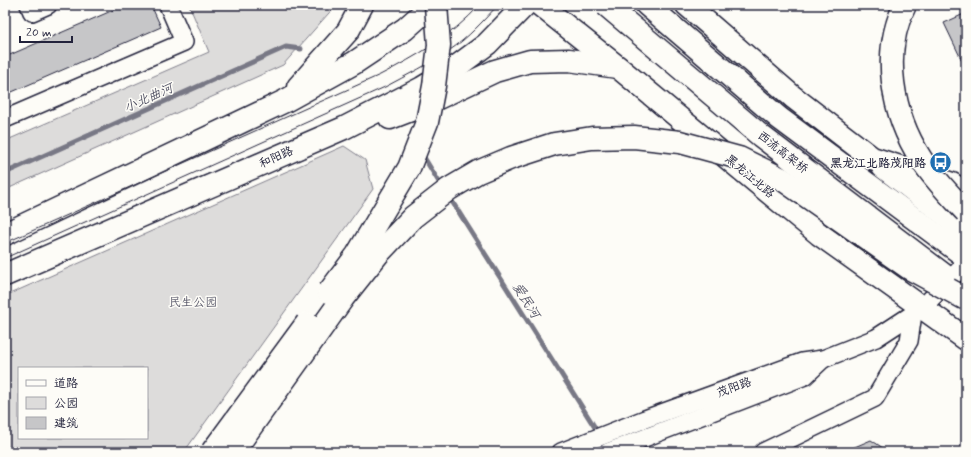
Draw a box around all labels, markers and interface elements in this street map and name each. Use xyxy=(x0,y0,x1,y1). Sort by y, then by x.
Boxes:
scale bar xyxy=(20,18,72,44)
text: 20 m xyxy=(26,25,52,41)
water label: 小北曲河 xyxy=(121,79,178,117)
street label: 西流高架桥 xyxy=(754,128,812,178)
street label: 和阳路 xyxy=(257,143,296,173)
bus stop icon: 黑龙江北路茂阳路 xyxy=(928,150,954,176)
street label: 黑龙江北路 xyxy=(721,151,777,202)
place label: 黑龙江北路茂阳路 xyxy=(830,156,926,172)
water label: 爱民河 xyxy=(508,280,544,324)
park label: 民生公园 xyxy=(169,295,217,311)
legend xyxy=(18,367,148,439)
street label: 茂阳路 xyxy=(715,374,754,402)
text: 道路 xyxy=(54,376,78,392)
text: 公园 xyxy=(54,396,78,412)
text: 建筑 xyxy=(54,416,78,432)

